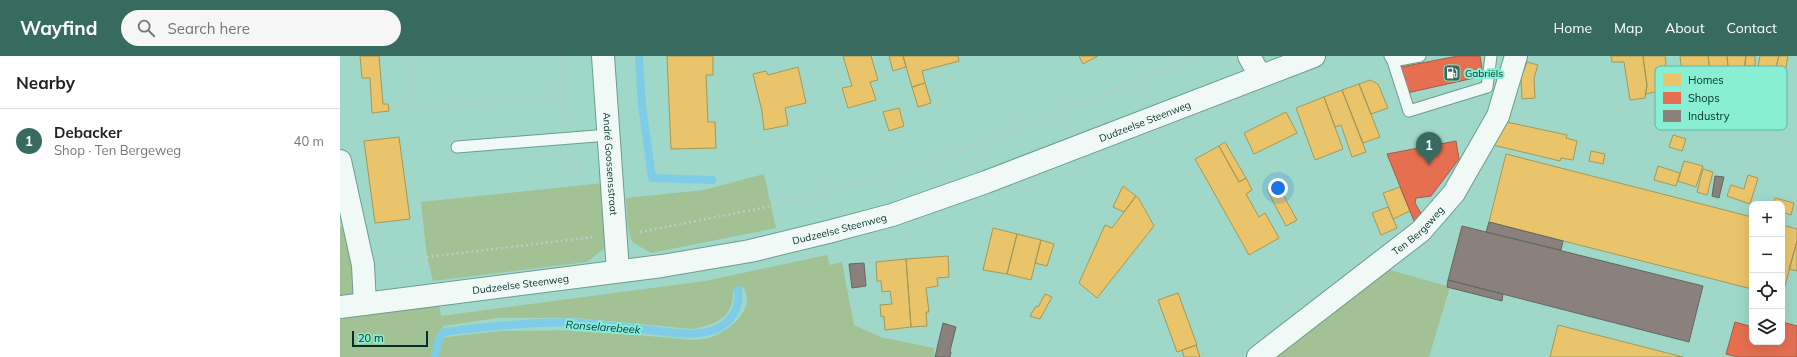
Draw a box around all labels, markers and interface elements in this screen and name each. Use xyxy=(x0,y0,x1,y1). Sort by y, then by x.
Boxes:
search box xyxy=(121,10,401,46)
text: Wayfind xyxy=(20,16,97,40)
icon: search xyxy=(135,17,157,39)
text: Search here xyxy=(167,19,250,38)
text: Home xyxy=(1553,19,1592,37)
text: Map xyxy=(1614,19,1643,37)
text: About xyxy=(1665,19,1705,37)
text: Contact xyxy=(1727,19,1777,37)
fuel station icon: Gabriëls xyxy=(1442,63,1462,83)
legend xyxy=(1655,66,1787,130)
place label: Gabriëls xyxy=(1465,67,1503,80)
text: Nearby xyxy=(16,72,75,93)
text: Homes xyxy=(1688,73,1724,87)
text: Shops xyxy=(1688,91,1720,105)
street label: Dudzeelse Steenweg xyxy=(1097,98,1192,145)
text: Industry xyxy=(1688,109,1730,123)
street label: André Goossensstraat xyxy=(600,112,621,216)
text: Debacker xyxy=(54,123,122,142)
pin: 1 xyxy=(1416,132,1442,165)
text: 1 xyxy=(25,133,33,149)
text: 40 m xyxy=(294,133,324,149)
text: Shop · Ten Bergeweg xyxy=(54,142,181,158)
your location xyxy=(1268,178,1288,198)
map controls xyxy=(1749,201,1785,345)
button: + xyxy=(1749,201,1785,237)
street label: Ten Bergeweg xyxy=(1389,203,1446,258)
street label: Dudzeelse Steenweg xyxy=(791,210,888,247)
button: − xyxy=(1749,237,1785,273)
street label: Dudzeelse Steenweg xyxy=(472,271,570,297)
button: locate xyxy=(1749,273,1785,309)
button: layers xyxy=(1749,309,1785,345)
water label: Ronselarebeek xyxy=(565,317,641,337)
scale bar xyxy=(352,329,428,348)
text: 20 m xyxy=(358,331,384,345)

